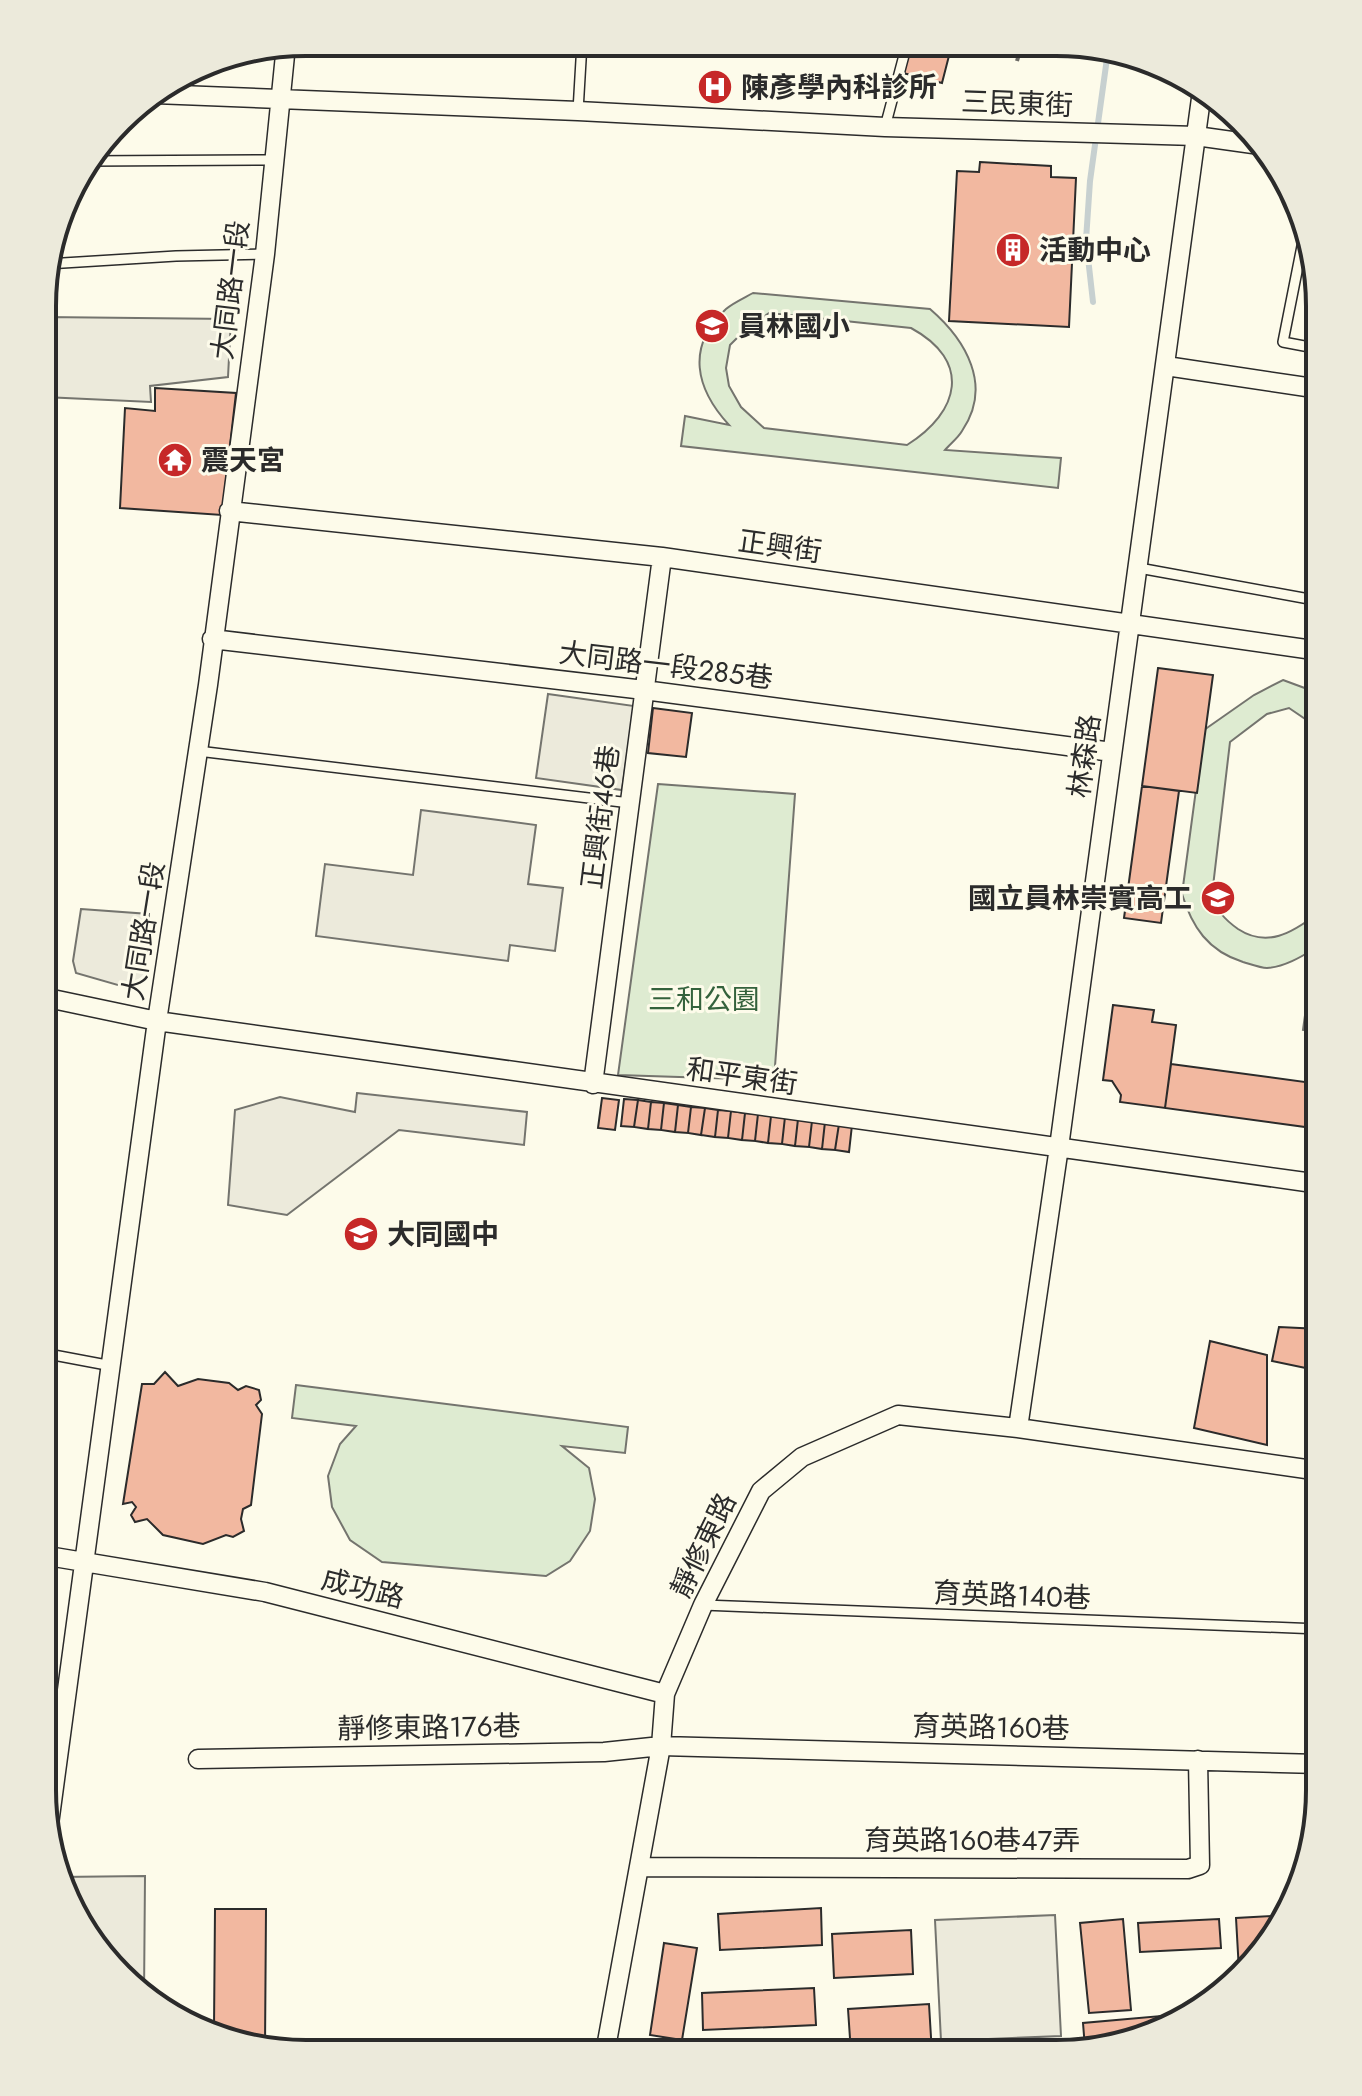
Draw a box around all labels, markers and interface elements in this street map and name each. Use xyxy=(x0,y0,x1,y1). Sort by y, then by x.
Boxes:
place label: 陳彥學內科診所 xyxy=(741,67,937,108)
hospital icon: 陳彥學內科診所 xyxy=(696,68,734,106)
street label: 三民東街 xyxy=(960,81,1074,126)
street label: 大同路一段 xyxy=(202,218,259,362)
place label: 活動中心 xyxy=(1039,230,1151,271)
building icon: 活動中心 xyxy=(994,231,1032,269)
place label: 員林國小 xyxy=(738,306,850,347)
school or university icon: 員林國小 xyxy=(693,307,731,345)
place label: 震天宮 xyxy=(201,440,285,481)
temple icon: 震天宮 xyxy=(156,441,194,479)
street label: 正興街 xyxy=(735,520,824,573)
street label: 大同路一段285巷 xyxy=(557,632,775,699)
street label: 林森路 xyxy=(1058,712,1111,801)
street label: 正興街46巷 xyxy=(571,743,630,891)
street label: 大同路一段 xyxy=(112,859,175,1003)
place label: 國立員林崇實高工 xyxy=(968,878,1192,919)
school or university icon: 國立員林崇實高工 xyxy=(1199,879,1237,917)
park label: 三和公園 xyxy=(648,979,760,1020)
street label: 和平東街 xyxy=(684,1048,800,1105)
place label: 大同國中 xyxy=(387,1214,499,1255)
school or university icon: 大同國中 xyxy=(342,1215,380,1253)
street label: 靜修東路 xyxy=(660,1486,746,1605)
street label: 成功路 xyxy=(317,1558,409,1619)
street label: 育英路140巷 xyxy=(932,1572,1092,1619)
street label: 靜修東路176巷 xyxy=(337,1705,521,1750)
street label: 育英路160巷 xyxy=(912,1706,1070,1749)
street label: 育英路160巷47弄 xyxy=(864,1820,1080,1861)

